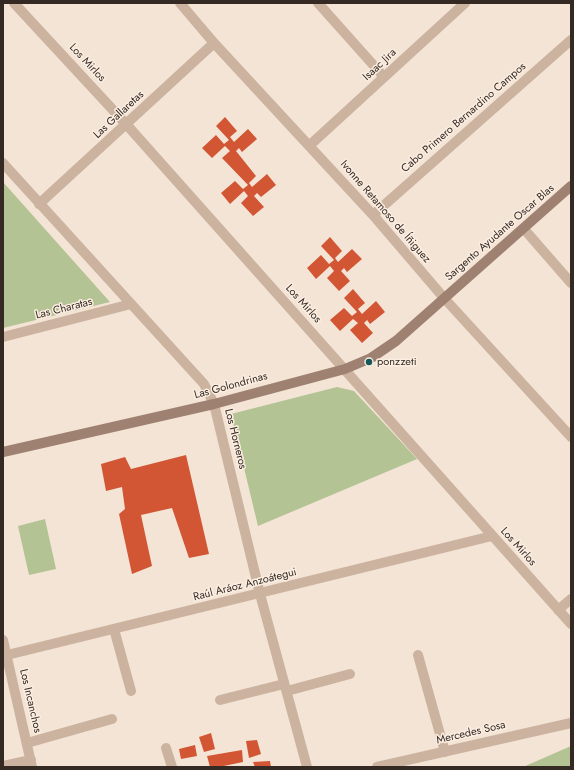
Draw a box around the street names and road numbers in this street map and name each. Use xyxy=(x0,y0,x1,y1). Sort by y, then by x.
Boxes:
street label: Los Mirlos xyxy=(66,41,108,85)
street label: Isaac Jira xyxy=(361,46,399,84)
street label: Cabo Primero Bernardino Campos xyxy=(399,60,529,176)
street label: Las Gallaretas xyxy=(91,88,147,142)
street label: Ivonne Retamoso de Íñiguez xyxy=(337,158,433,266)
street label: Sargento Ayudante Oscar Blas xyxy=(443,182,557,284)
street label: Los Mirlos xyxy=(282,282,324,326)
street label: Las Charatas xyxy=(34,296,94,322)
street label: Las Golondrinas xyxy=(193,370,269,402)
street label: Los Horneros xyxy=(221,407,249,471)
street label: Los Mirlos xyxy=(497,525,539,569)
street label: Raúl Aráoz Anzoátegui xyxy=(192,566,298,604)
street label: Los Incanchos xyxy=(16,668,44,734)
street label: Mercedes Sosa xyxy=(435,719,507,747)

